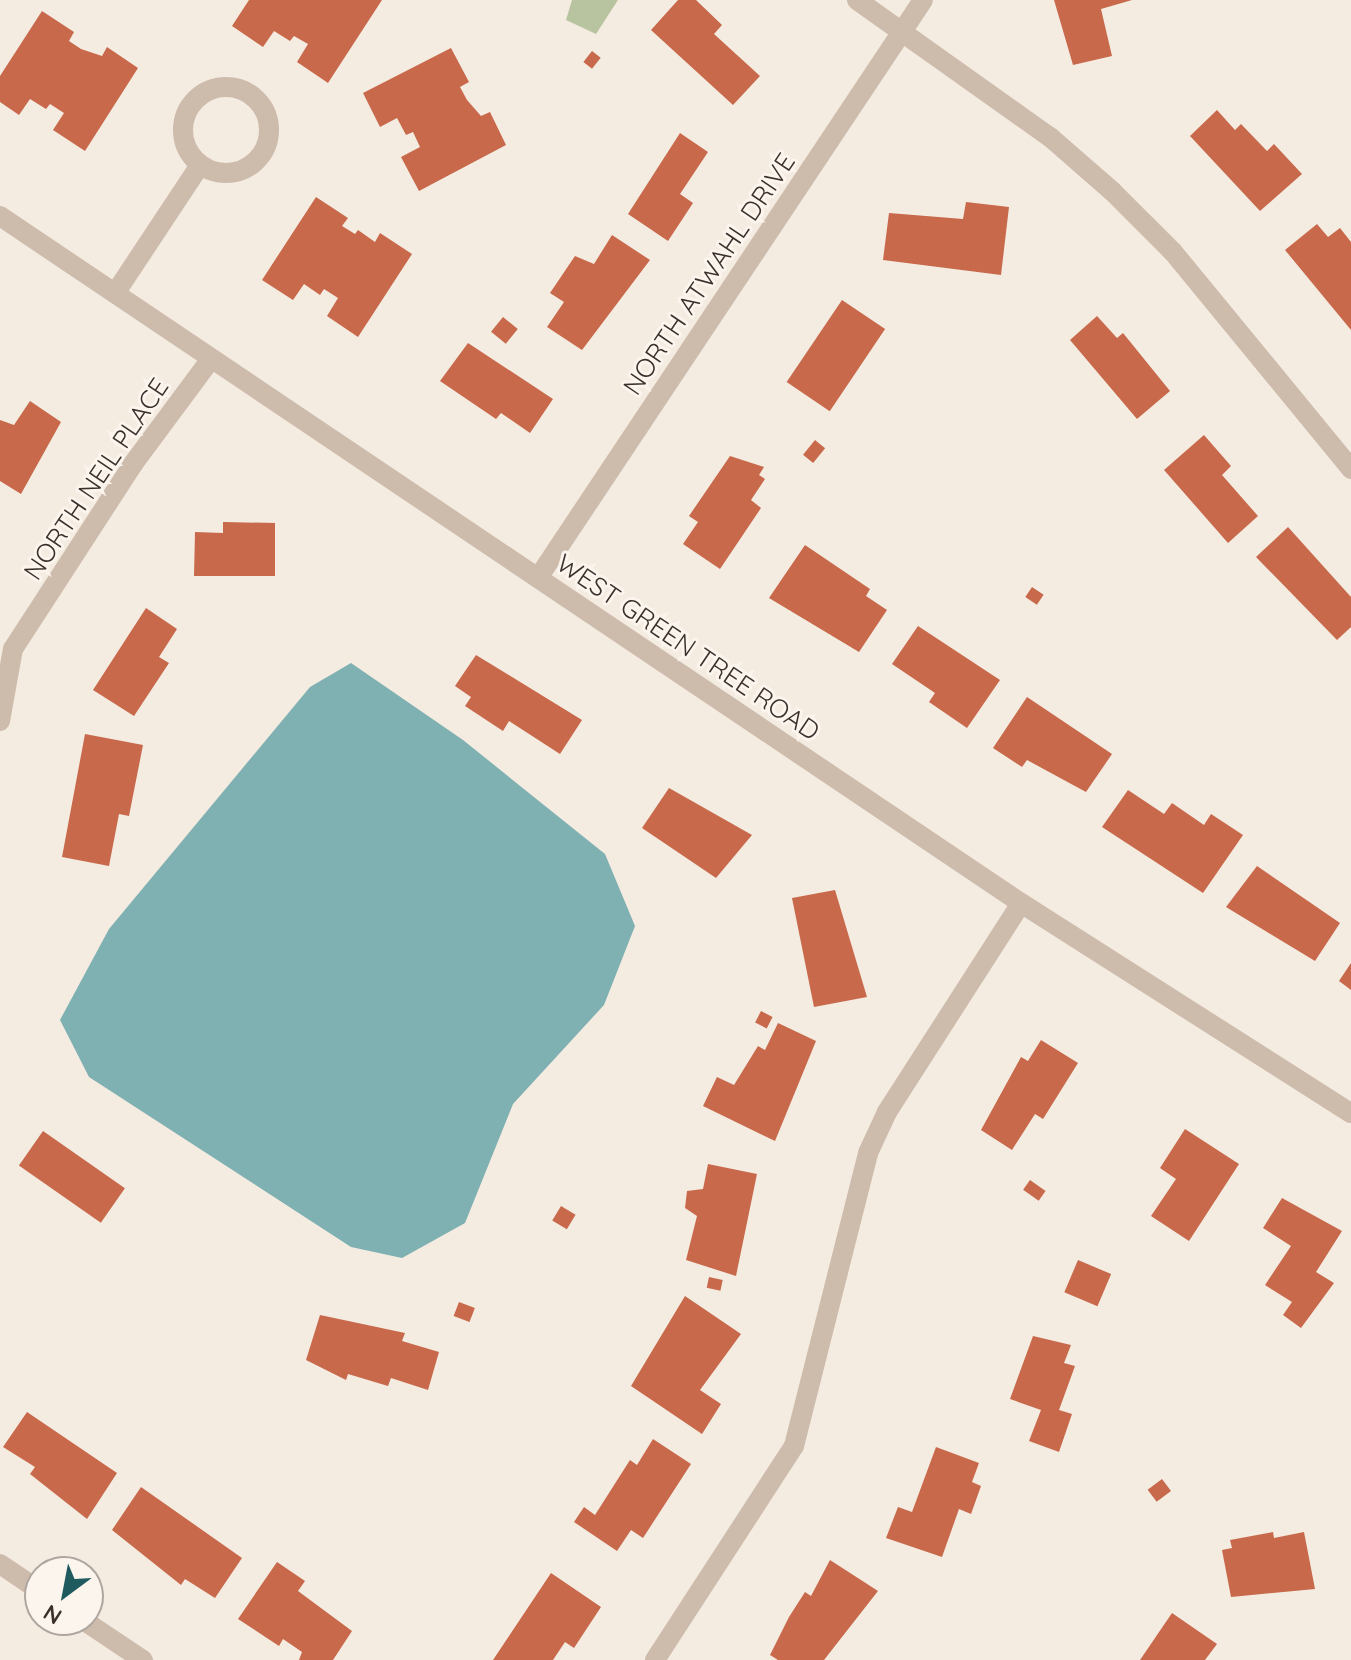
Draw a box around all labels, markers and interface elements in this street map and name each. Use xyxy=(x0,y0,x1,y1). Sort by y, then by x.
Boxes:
street label: NORTH ATWAHL DRIVE xyxy=(617,147,801,401)
street label: NORTH NEIL PLACE xyxy=(17,372,175,586)
street label: WEST GREEN TREE ROAD xyxy=(551,547,825,747)
north arrow xyxy=(24,1556,104,1636)
text: N xyxy=(38,1599,67,1631)

